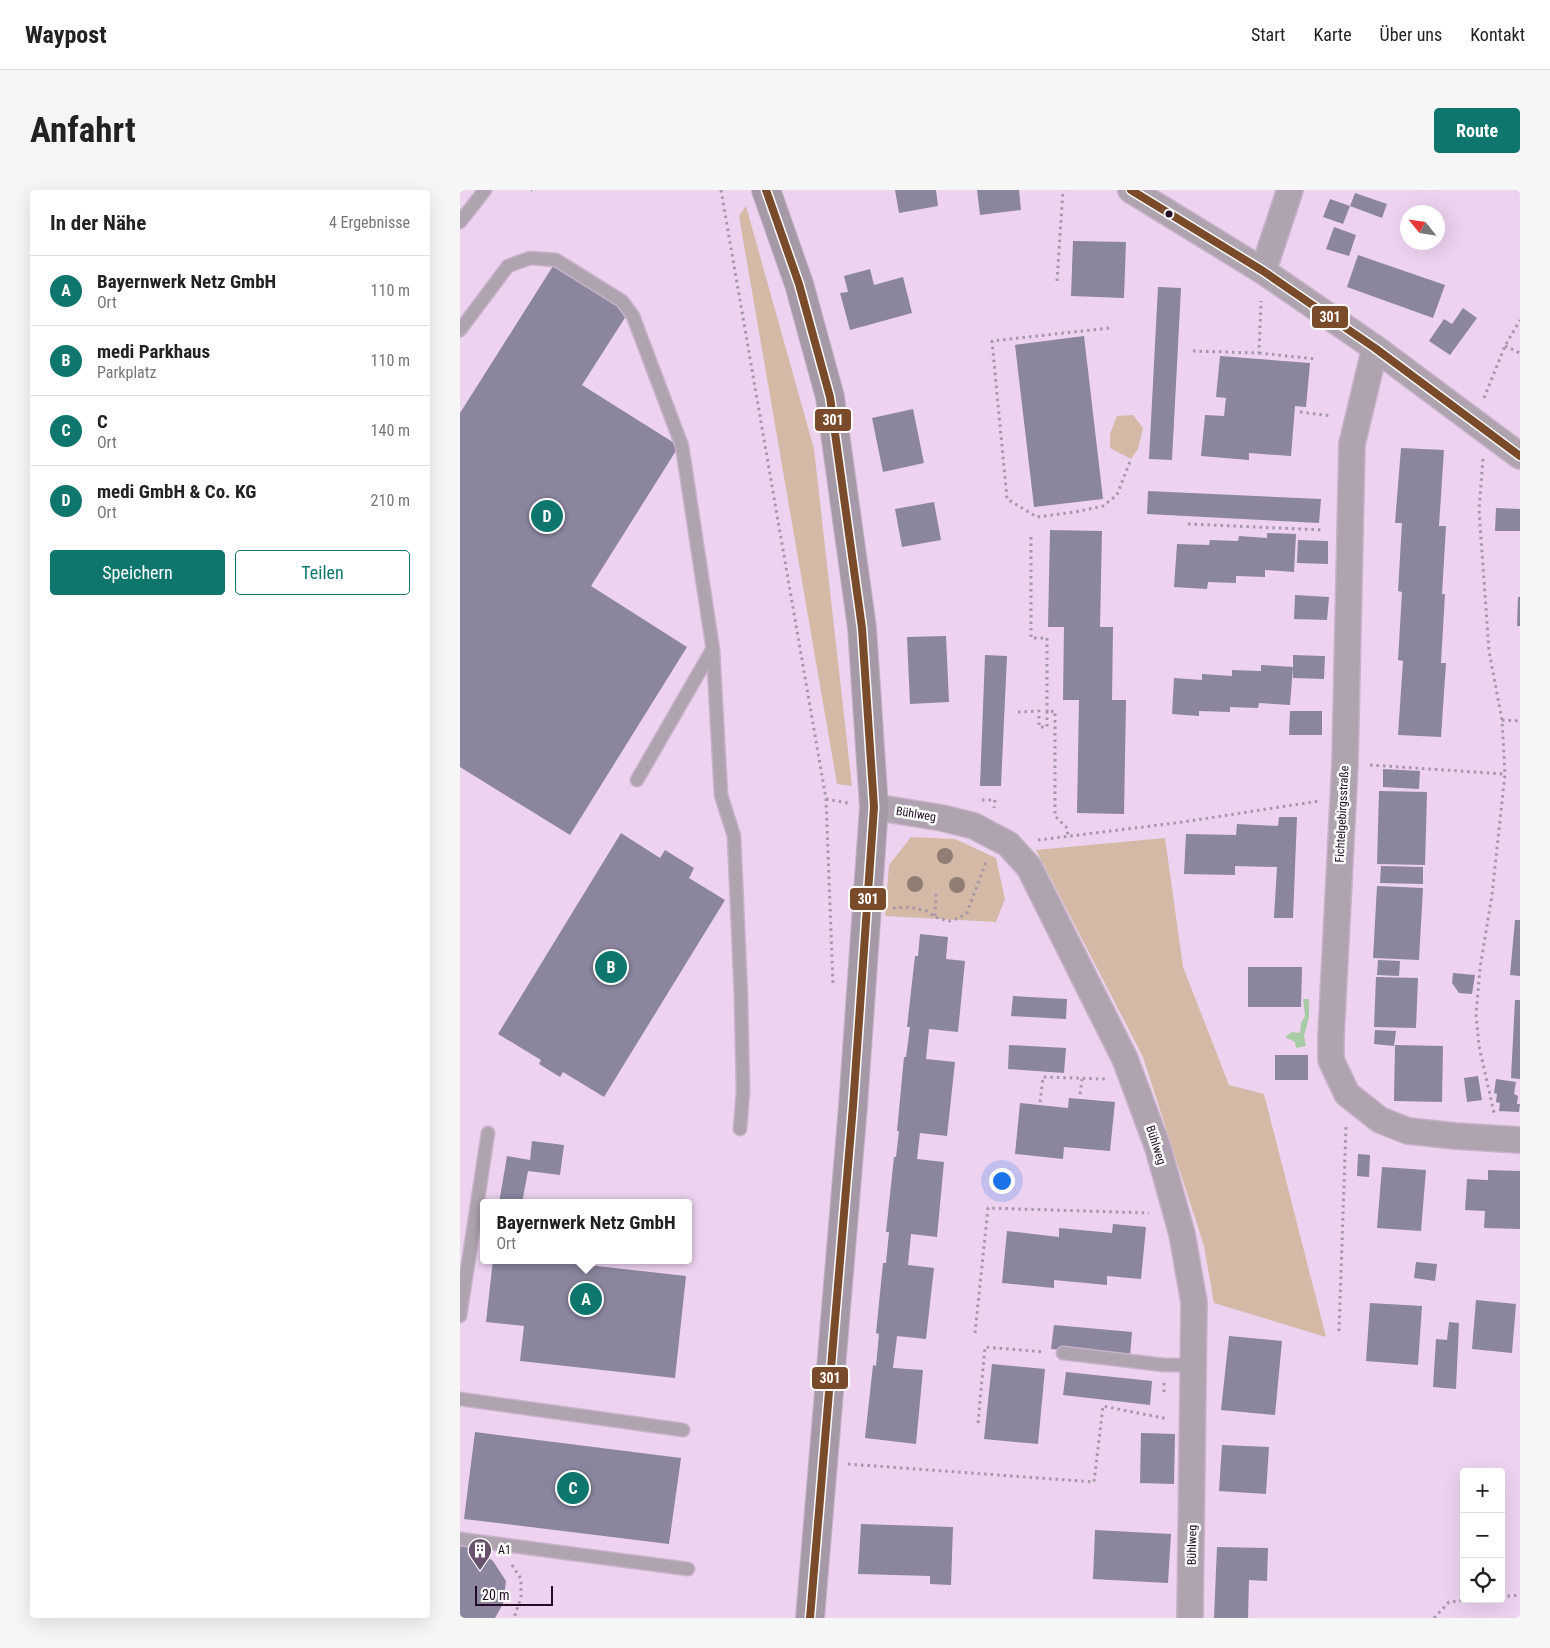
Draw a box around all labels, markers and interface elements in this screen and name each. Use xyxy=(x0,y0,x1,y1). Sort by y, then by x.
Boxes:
text: Waypost xyxy=(25,21,107,49)
text: Start xyxy=(1251,24,1285,45)
text: Karte xyxy=(1313,24,1352,45)
text: Über uns xyxy=(1380,24,1442,45)
text: Kontakt xyxy=(1470,24,1525,45)
button: Route xyxy=(1434,108,1520,153)
text: Anfahrt xyxy=(30,110,136,151)
north arrow xyxy=(1400,205,1445,250)
unlabelled marker xyxy=(1164,209,1174,219)
text: In der Nähe xyxy=(50,211,146,235)
text: 4 Ergebnisse xyxy=(329,213,410,232)
text: Bayernwerk Netz GmbH xyxy=(97,270,276,293)
text: A xyxy=(61,281,71,300)
text: 110 m xyxy=(371,281,410,300)
text: Ort xyxy=(97,293,117,312)
line badge: 301 xyxy=(1311,305,1349,329)
text: 301 xyxy=(1319,309,1341,325)
text: medi Parkhaus xyxy=(97,340,210,363)
text: B xyxy=(62,351,70,370)
text: 110 m xyxy=(371,351,410,370)
text: Parkplatz xyxy=(97,363,157,382)
line badge: 301 xyxy=(814,408,852,432)
text: C xyxy=(97,410,108,433)
text: 301 xyxy=(822,412,844,428)
text: C xyxy=(61,421,71,440)
text: 140 m xyxy=(371,421,410,440)
text: Ort xyxy=(97,433,117,452)
text: medi GmbH & Co. KG xyxy=(97,480,256,503)
text: D xyxy=(61,491,71,510)
text: 210 m xyxy=(371,491,410,510)
pin: D xyxy=(531,497,563,535)
text: Ort xyxy=(97,503,117,522)
button: Speichern xyxy=(50,550,225,595)
button: Teilen xyxy=(235,550,410,595)
street label: Fichtelgebirgsstraße xyxy=(1332,765,1352,863)
street label: Bühlweg xyxy=(895,804,937,824)
line badge: 301 xyxy=(849,887,887,911)
text: 301 xyxy=(857,891,879,907)
pin: B xyxy=(595,948,627,986)
street label: Bühlweg xyxy=(1143,1124,1169,1166)
your location xyxy=(989,1168,1015,1194)
popup xyxy=(480,1199,692,1264)
text: Bayernwerk Netz GmbH xyxy=(496,1211,676,1234)
text: Ort xyxy=(496,1234,516,1253)
pin: A xyxy=(570,1280,602,1318)
line badge: 301 xyxy=(811,1366,849,1390)
text: 301 xyxy=(819,1370,841,1386)
map controls xyxy=(1460,1468,1505,1603)
button: + xyxy=(1460,1468,1505,1513)
pin: C xyxy=(557,1469,589,1507)
button: − xyxy=(1460,1513,1505,1558)
street label: Bühlweg xyxy=(1185,1525,1199,1565)
building icon: A1 xyxy=(467,1537,493,1571)
place label: A1 xyxy=(498,1543,511,1557)
button: locate xyxy=(1460,1558,1505,1603)
scale bar xyxy=(475,1583,552,1606)
text: 20 m xyxy=(482,1587,510,1603)

